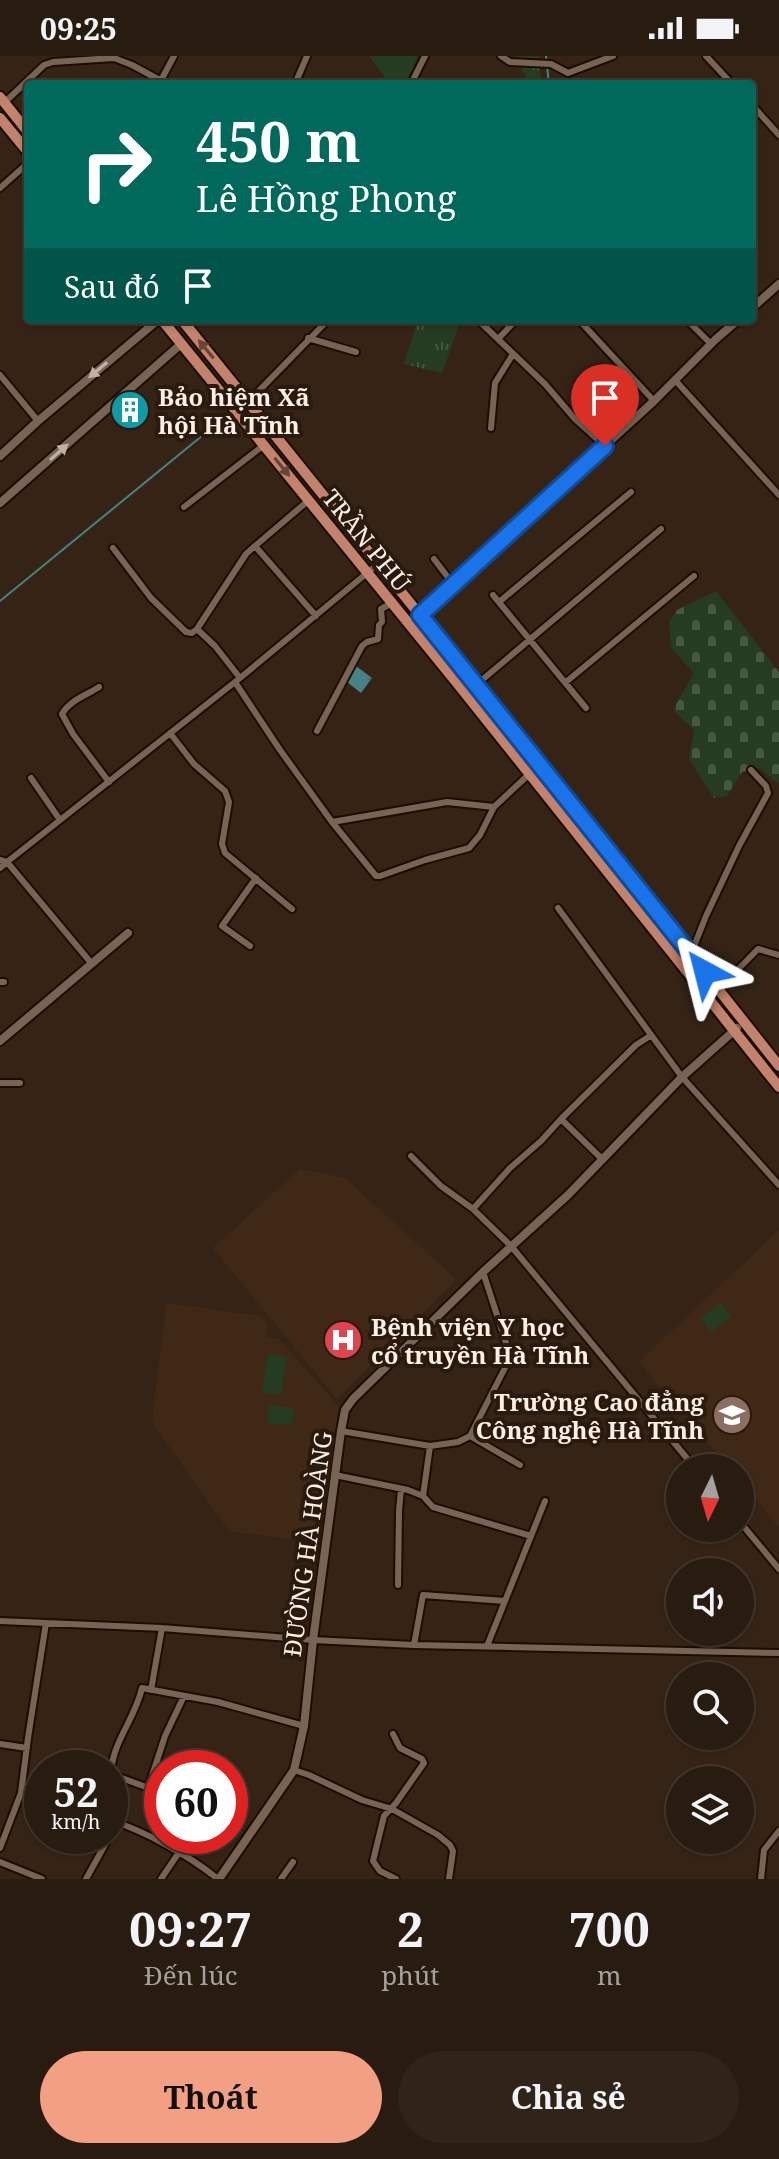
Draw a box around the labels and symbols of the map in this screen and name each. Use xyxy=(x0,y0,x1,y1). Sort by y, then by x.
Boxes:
one-way arrow xyxy=(198,339,215,359)
one-way arrow xyxy=(88,361,108,378)
pin xyxy=(571,364,639,446)
place label: Bảo hiệm Xã hội Hà Tĩnh xyxy=(158,380,310,441)
building icon: Bảo hiệm Xã hội Hà Tĩnh xyxy=(109,389,151,431)
one-way arrow xyxy=(48,444,68,461)
one-way arrow xyxy=(273,457,290,477)
street label: TRẦN PHÚ xyxy=(316,482,418,598)
position arrow xyxy=(663,930,747,1014)
place label: Bệnh viện Y học cổ truyền Hà Tĩnh xyxy=(371,1310,589,1371)
hospital icon: Bệnh viện Y học cổ truyền Hà Tĩnh xyxy=(322,1319,364,1361)
place label: Trường Cao đẳng Công nghệ Hà Tĩnh xyxy=(476,1385,705,1446)
school or university icon: Trường Cao đẳng Công nghệ Hà Tĩnh xyxy=(711,1394,753,1436)
street label: ĐƯỜNG HÀ HOÀNG xyxy=(275,1429,339,1659)
north arrow xyxy=(666,1454,754,1542)
speed limit sign: 60 xyxy=(144,1750,248,1854)

